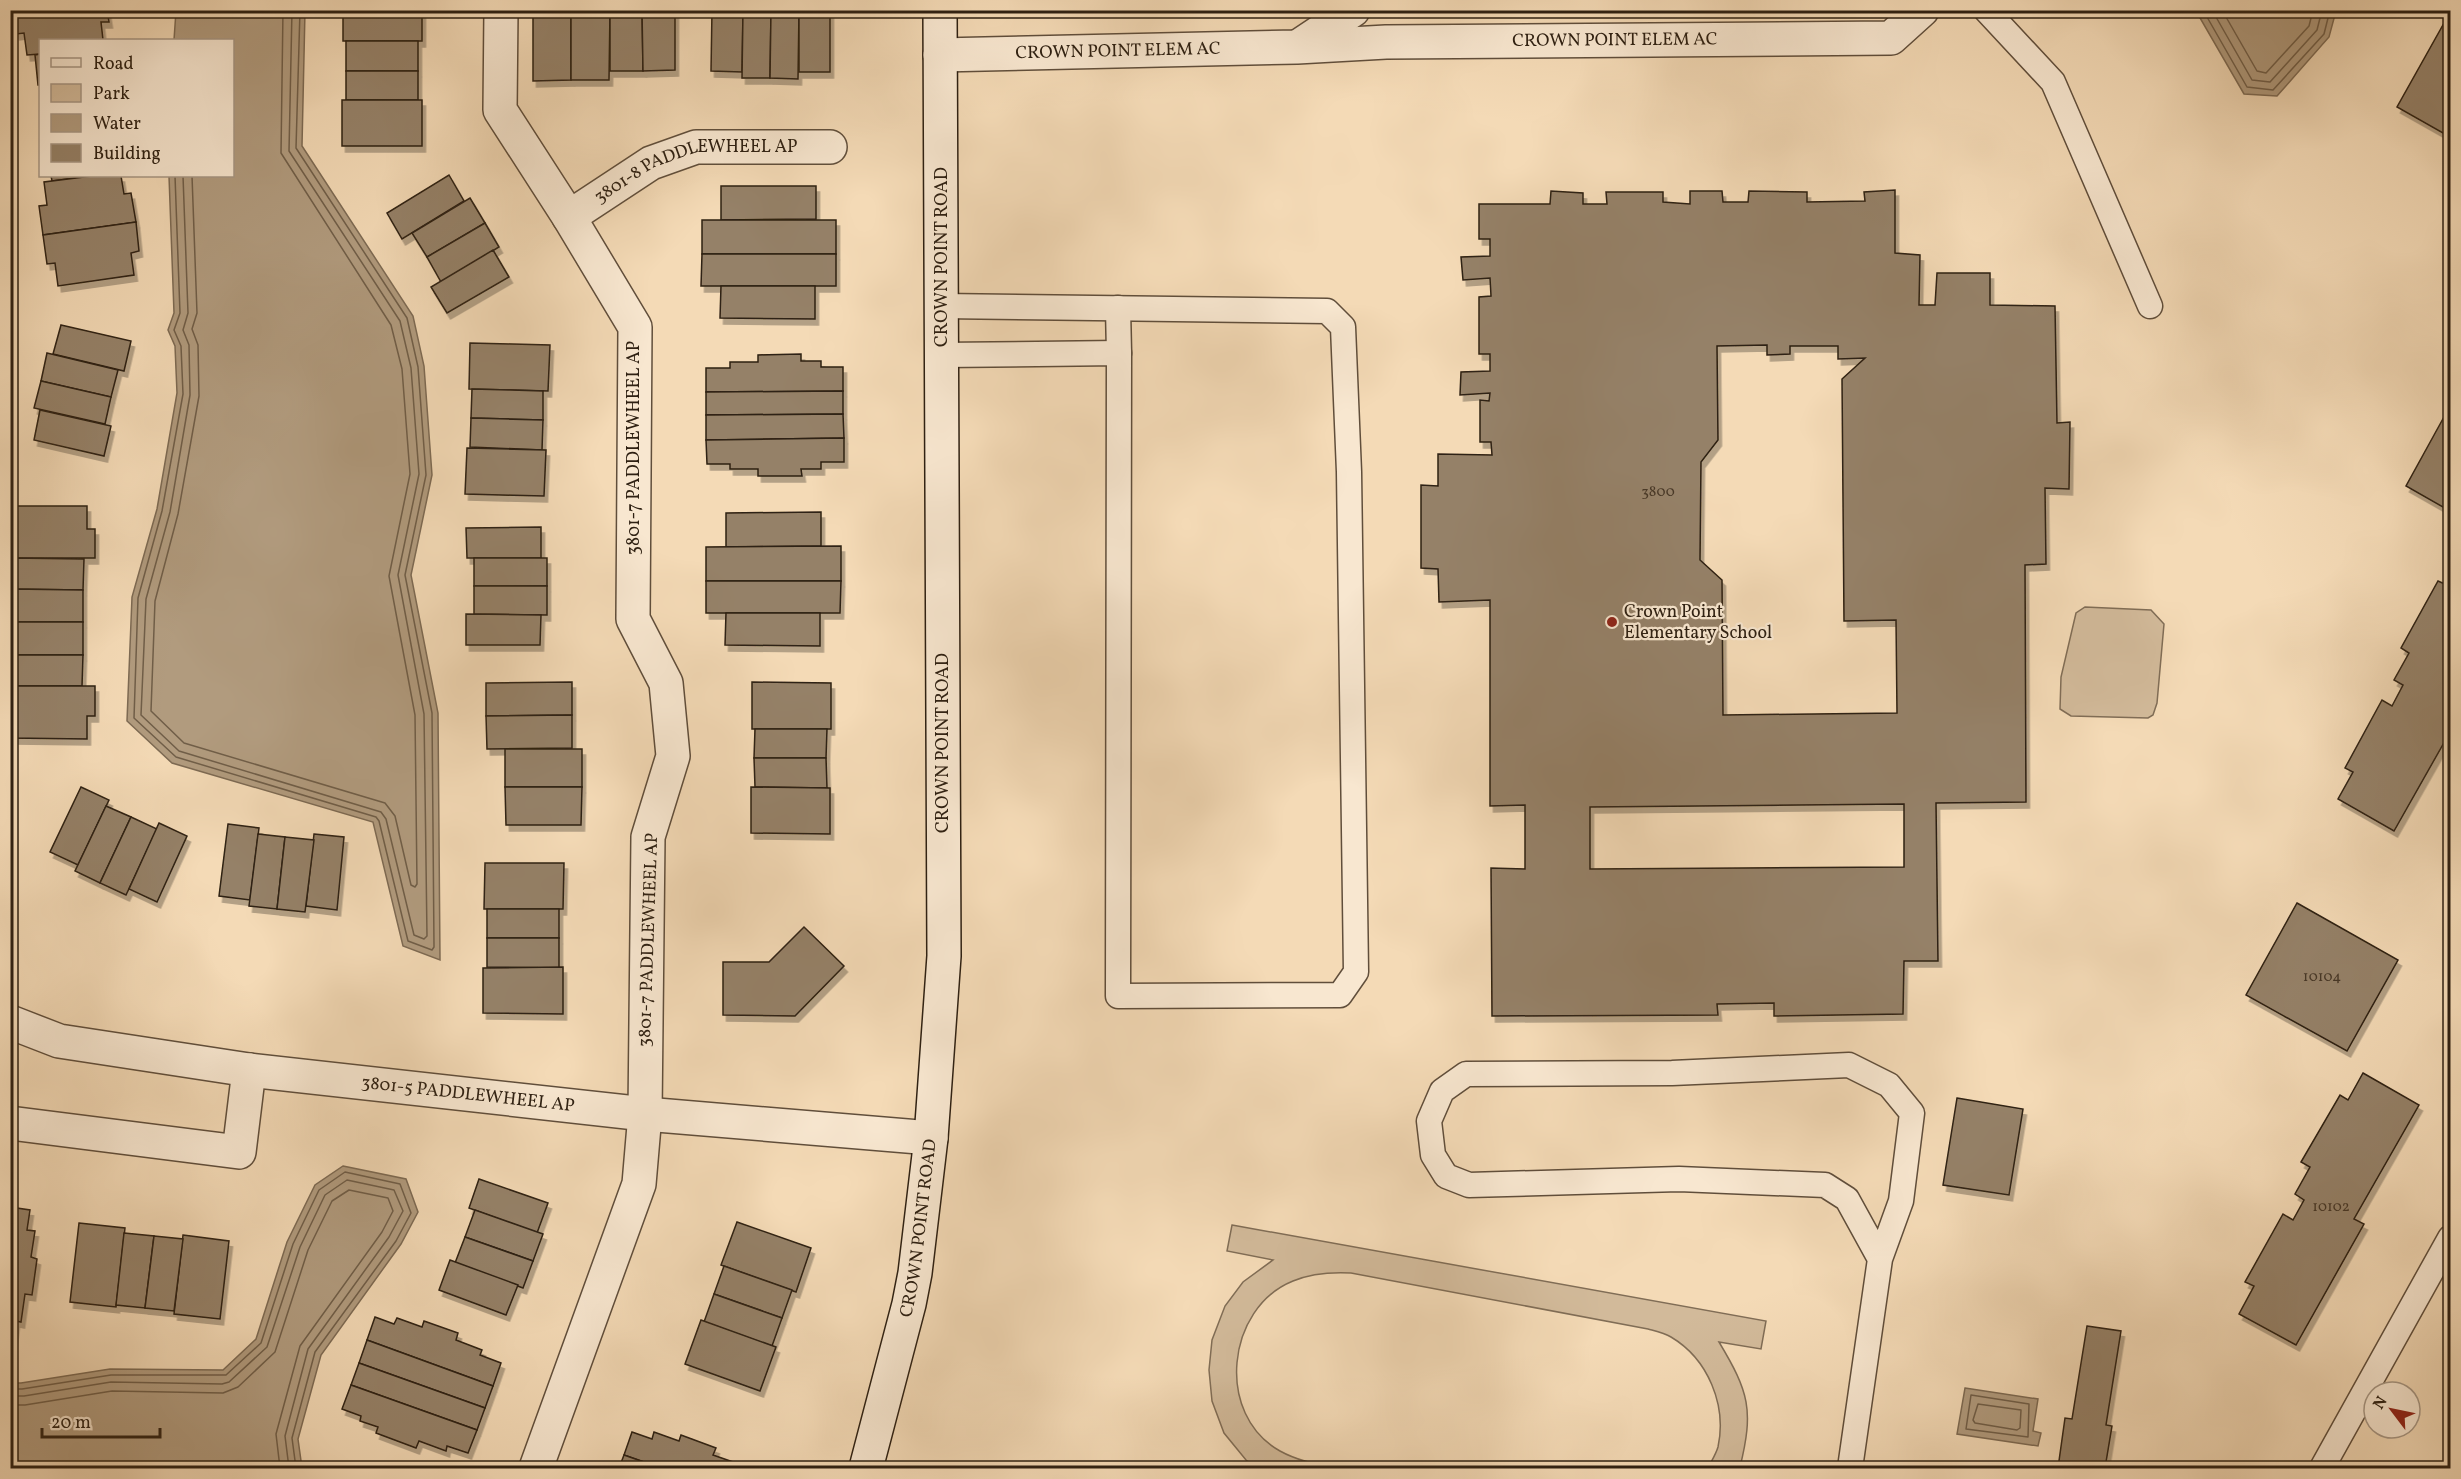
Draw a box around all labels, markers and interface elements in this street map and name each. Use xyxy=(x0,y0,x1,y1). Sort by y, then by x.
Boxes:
street label: CROWN POINT ELEM AC xyxy=(1512,27,1717,54)
street label: CROWN POINT ELEM AC xyxy=(1015,36,1221,66)
legend xyxy=(39,39,234,177)
text: Road xyxy=(93,52,134,77)
text: Park xyxy=(93,82,130,107)
text: Water xyxy=(93,112,141,137)
street label: 3801-8 PADDLEWHEEL AP xyxy=(589,135,798,210)
text: Building xyxy=(93,142,161,167)
street label: CROWN POINT ROAD xyxy=(930,167,955,347)
street label: 3801-7 PADDLEWHEEL AP xyxy=(622,341,647,555)
house number: 3800 xyxy=(1641,482,1675,503)
place label: Crown Point Elementary School xyxy=(1624,600,1772,646)
marker: Crown Point Elementary School xyxy=(1605,615,1619,629)
street label: CROWN POINT ROAD xyxy=(931,653,956,833)
street label: 3801-7 PADDLEWHEEL AP xyxy=(633,832,665,1048)
house number: 10104 xyxy=(2303,967,2341,988)
street label: 3801-5 PADDLEWHEEL AP xyxy=(360,1070,576,1119)
street label: CROWN POINT ROAD xyxy=(893,1138,943,1320)
house number: 10102 xyxy=(2312,1197,2350,1218)
north arrow xyxy=(2362,1380,2422,1440)
text: N xyxy=(2369,1392,2394,1414)
scale bar xyxy=(42,1401,160,1439)
text: 20 m xyxy=(51,1411,91,1436)

